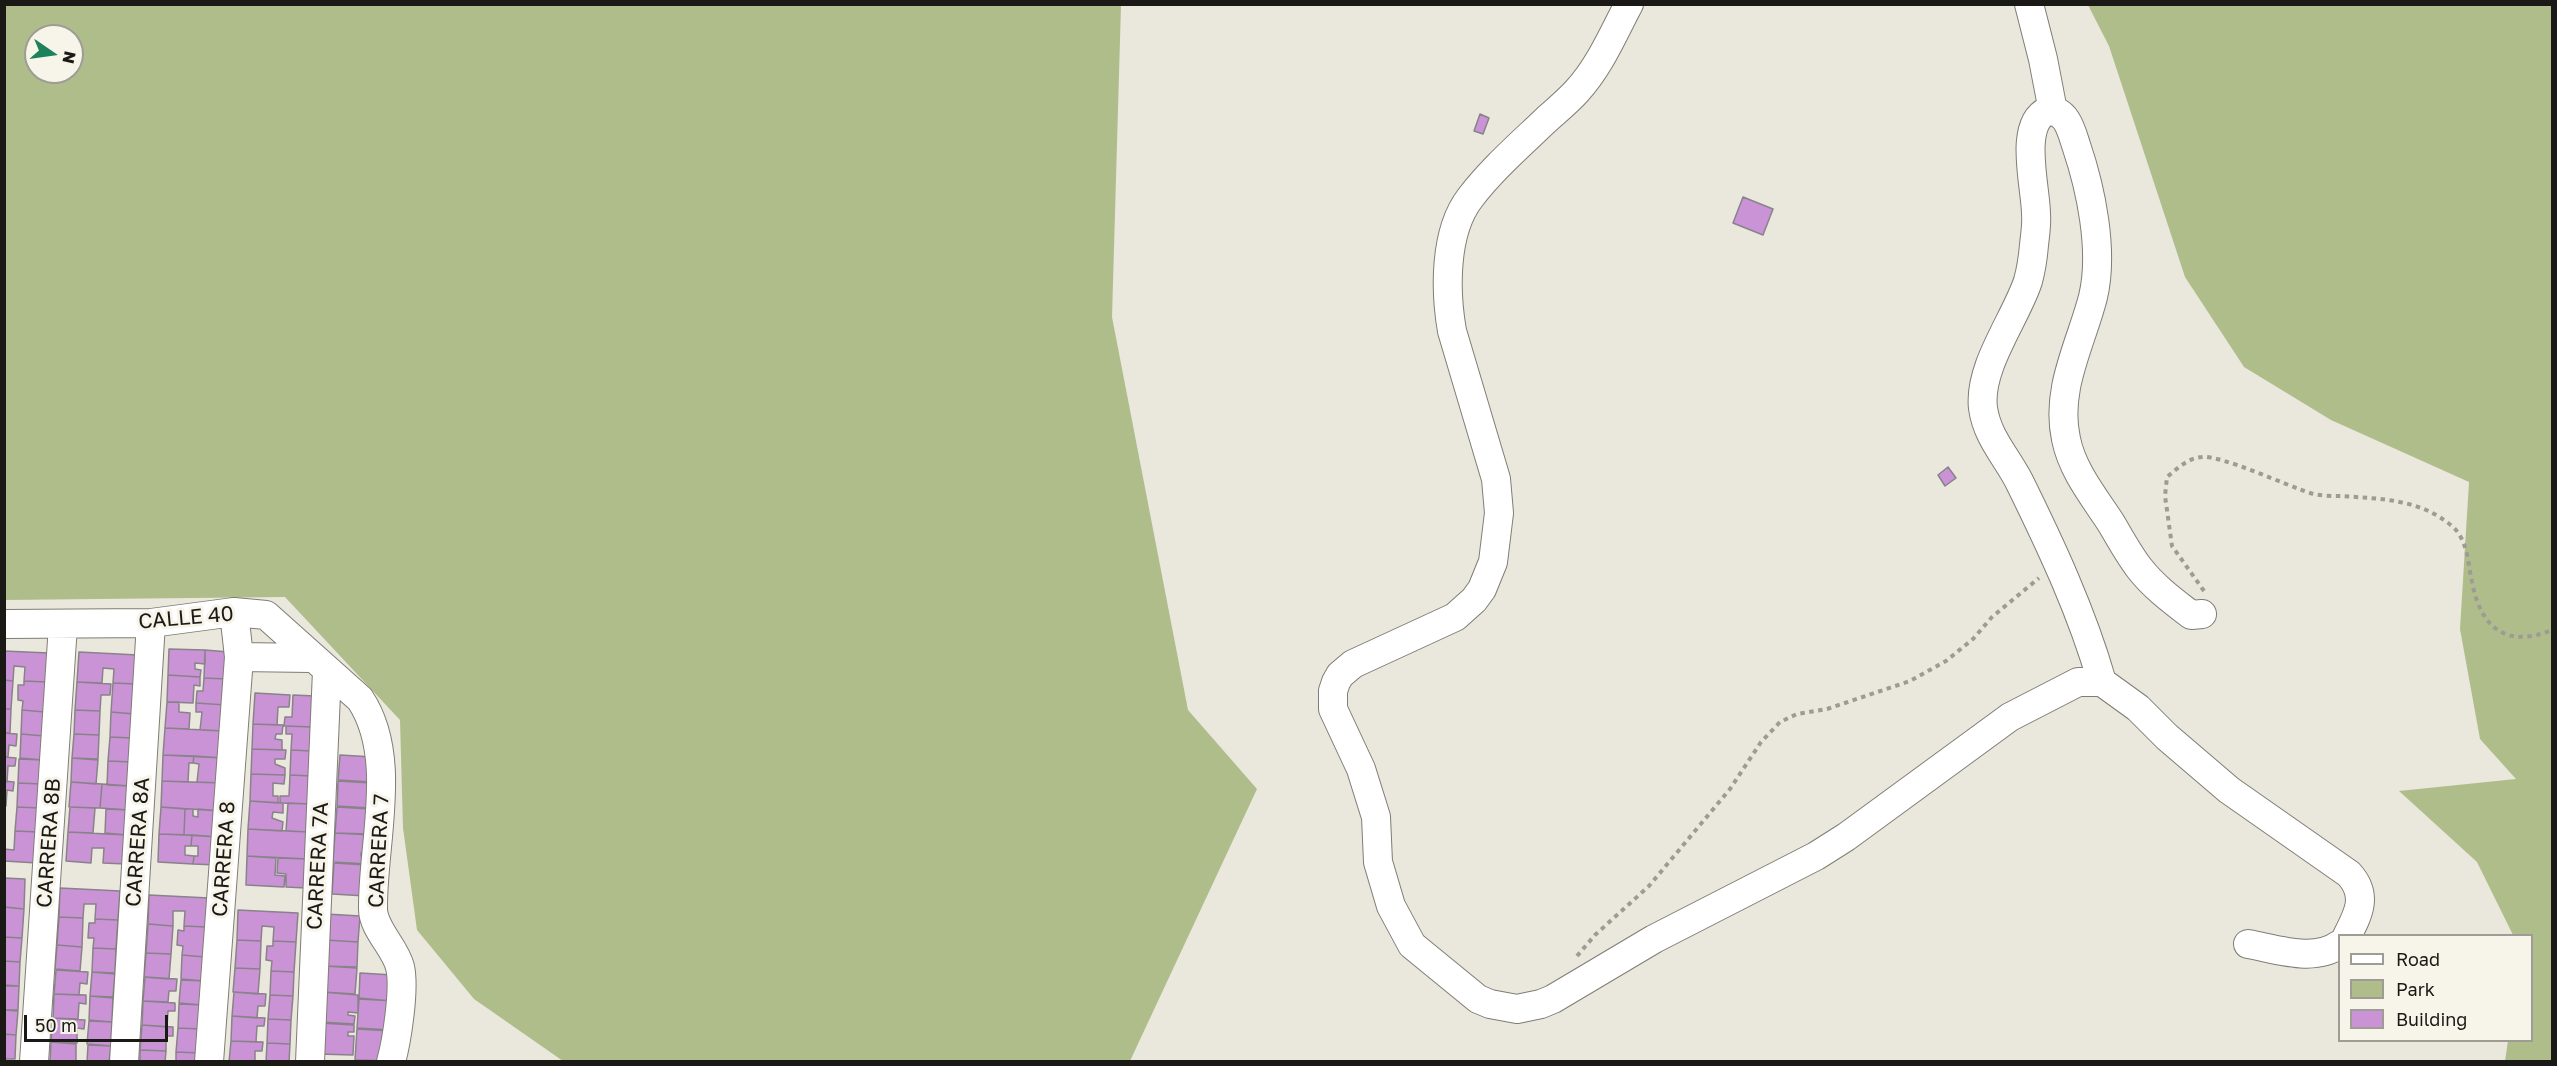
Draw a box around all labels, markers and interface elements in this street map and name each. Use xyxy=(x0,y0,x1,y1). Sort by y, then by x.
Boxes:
north arrow xyxy=(24,24,84,84)
text: N xyxy=(58,49,81,66)
street label: CALLE 40 xyxy=(137,601,235,635)
street label: CARRERA 8A xyxy=(121,776,155,908)
street label: CARRERA 8B xyxy=(32,777,66,909)
street label: CARRERA 7 xyxy=(363,793,395,909)
street label: CARRERA 8 xyxy=(207,800,241,918)
street label: CARRERA 7A xyxy=(302,801,334,931)
legend xyxy=(2338,934,2533,1042)
text: Road xyxy=(2396,948,2440,970)
text: Park xyxy=(2396,978,2435,1000)
scale bar xyxy=(27,1003,171,1041)
text: Building xyxy=(2396,1008,2467,1030)
text: 50 m xyxy=(35,1014,77,1036)

